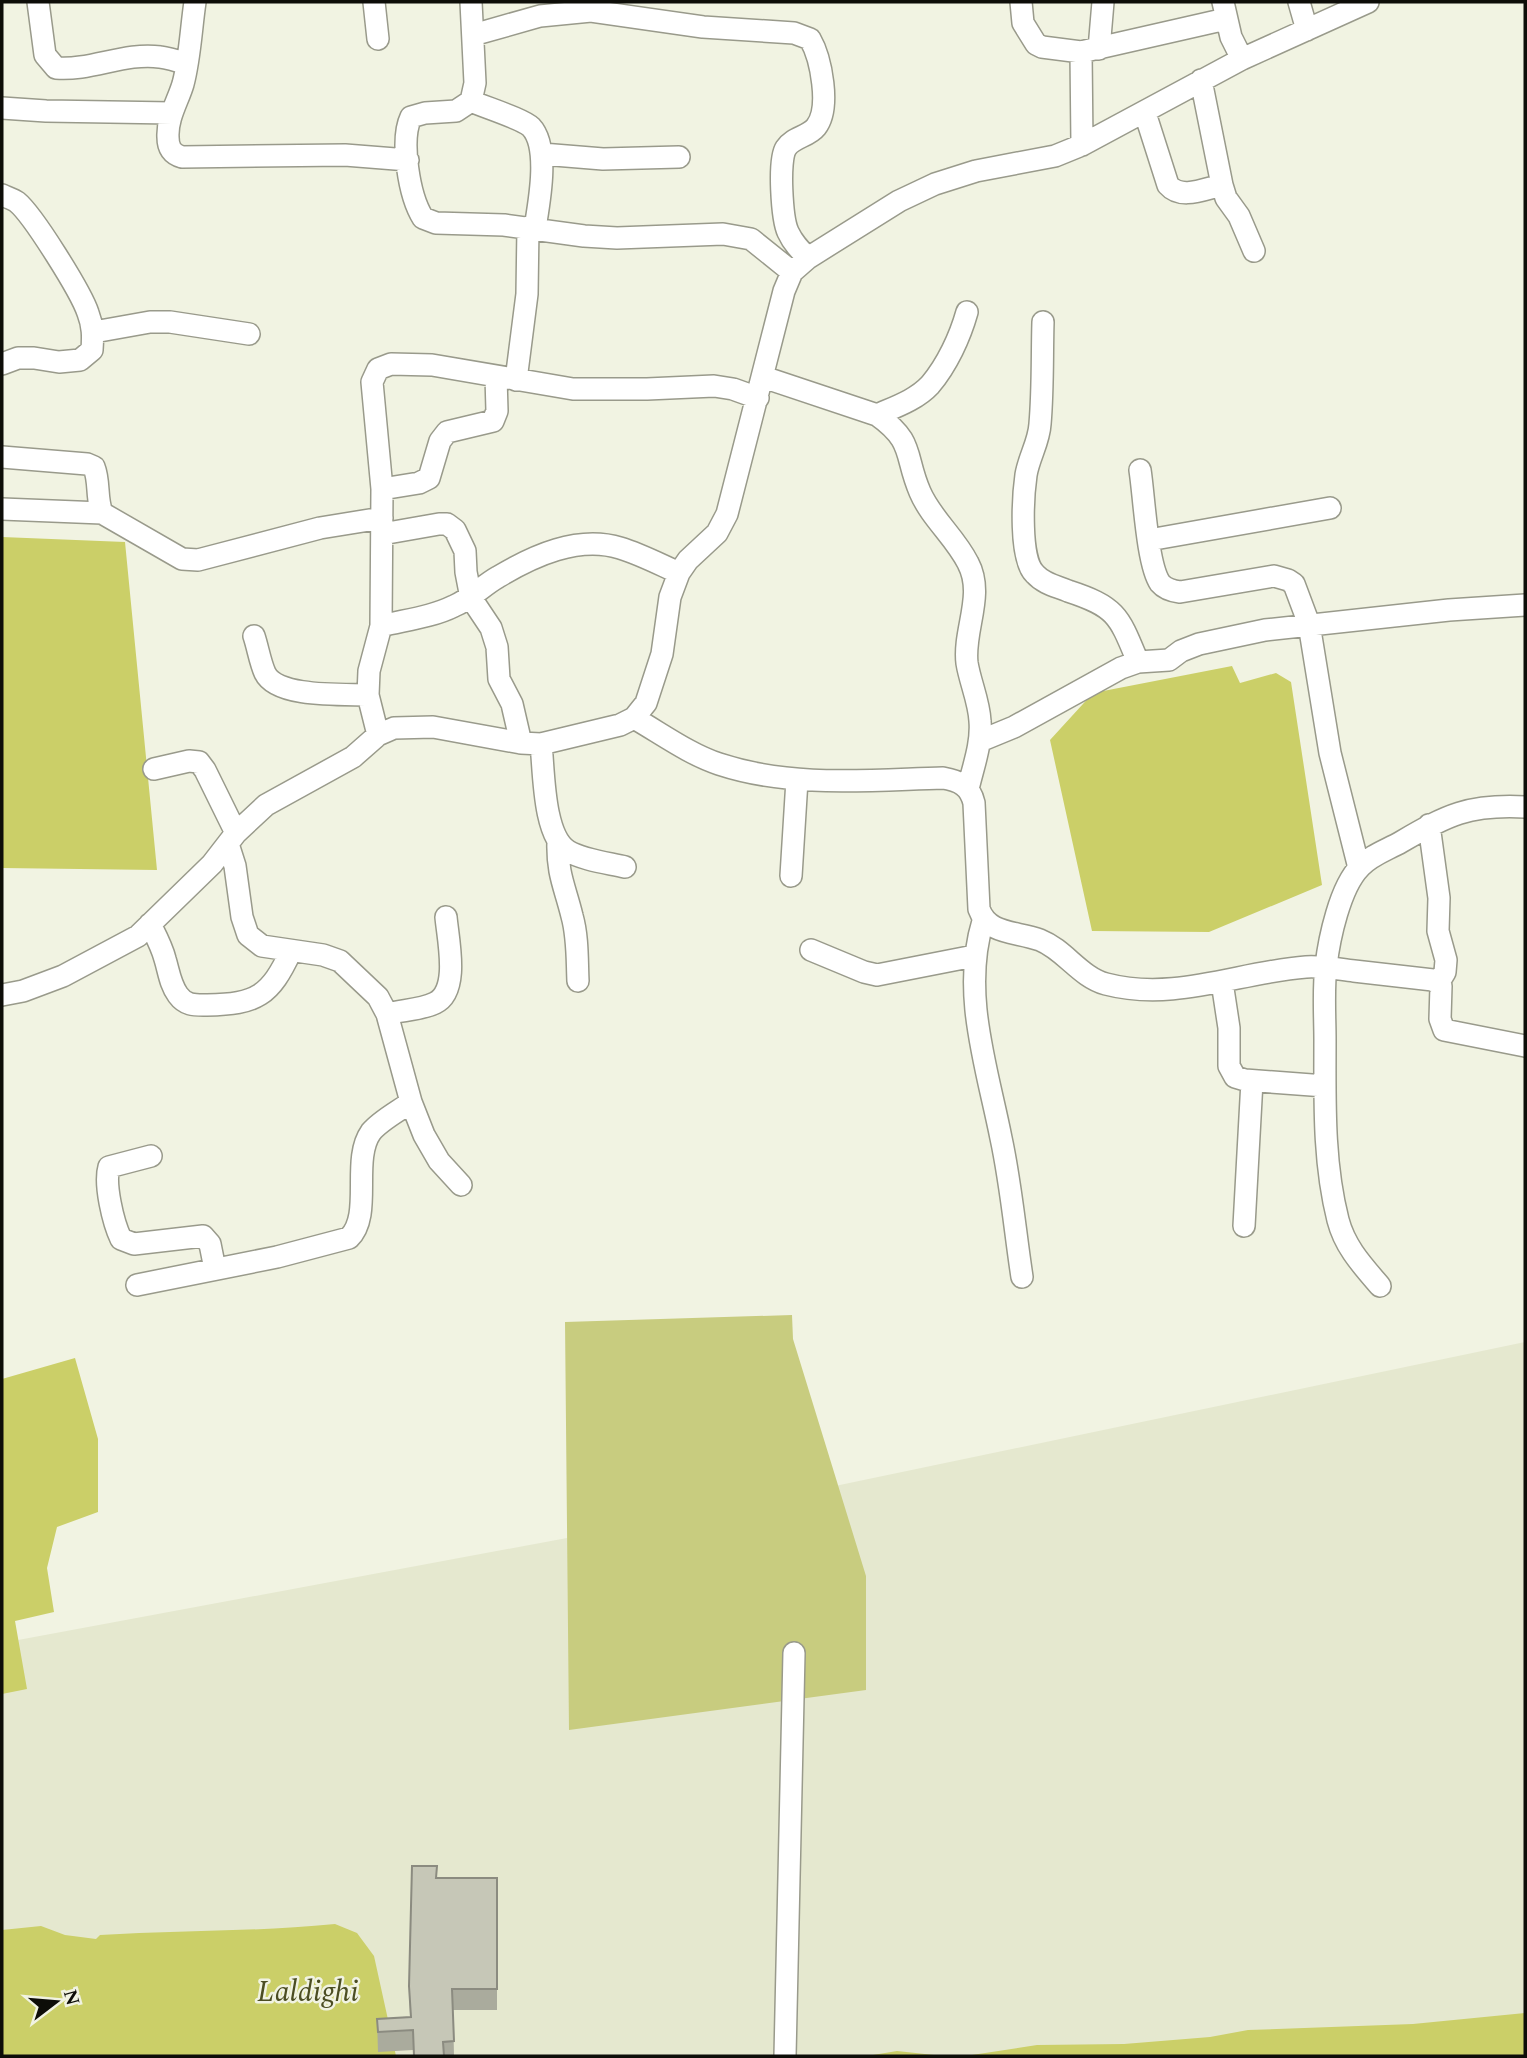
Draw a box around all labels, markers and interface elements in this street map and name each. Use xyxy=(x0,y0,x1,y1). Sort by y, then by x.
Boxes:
north arrow xyxy=(21,1967,91,2037)
water label: Laldighi xyxy=(257,1969,359,2015)
text: N xyxy=(55,1986,87,2009)

